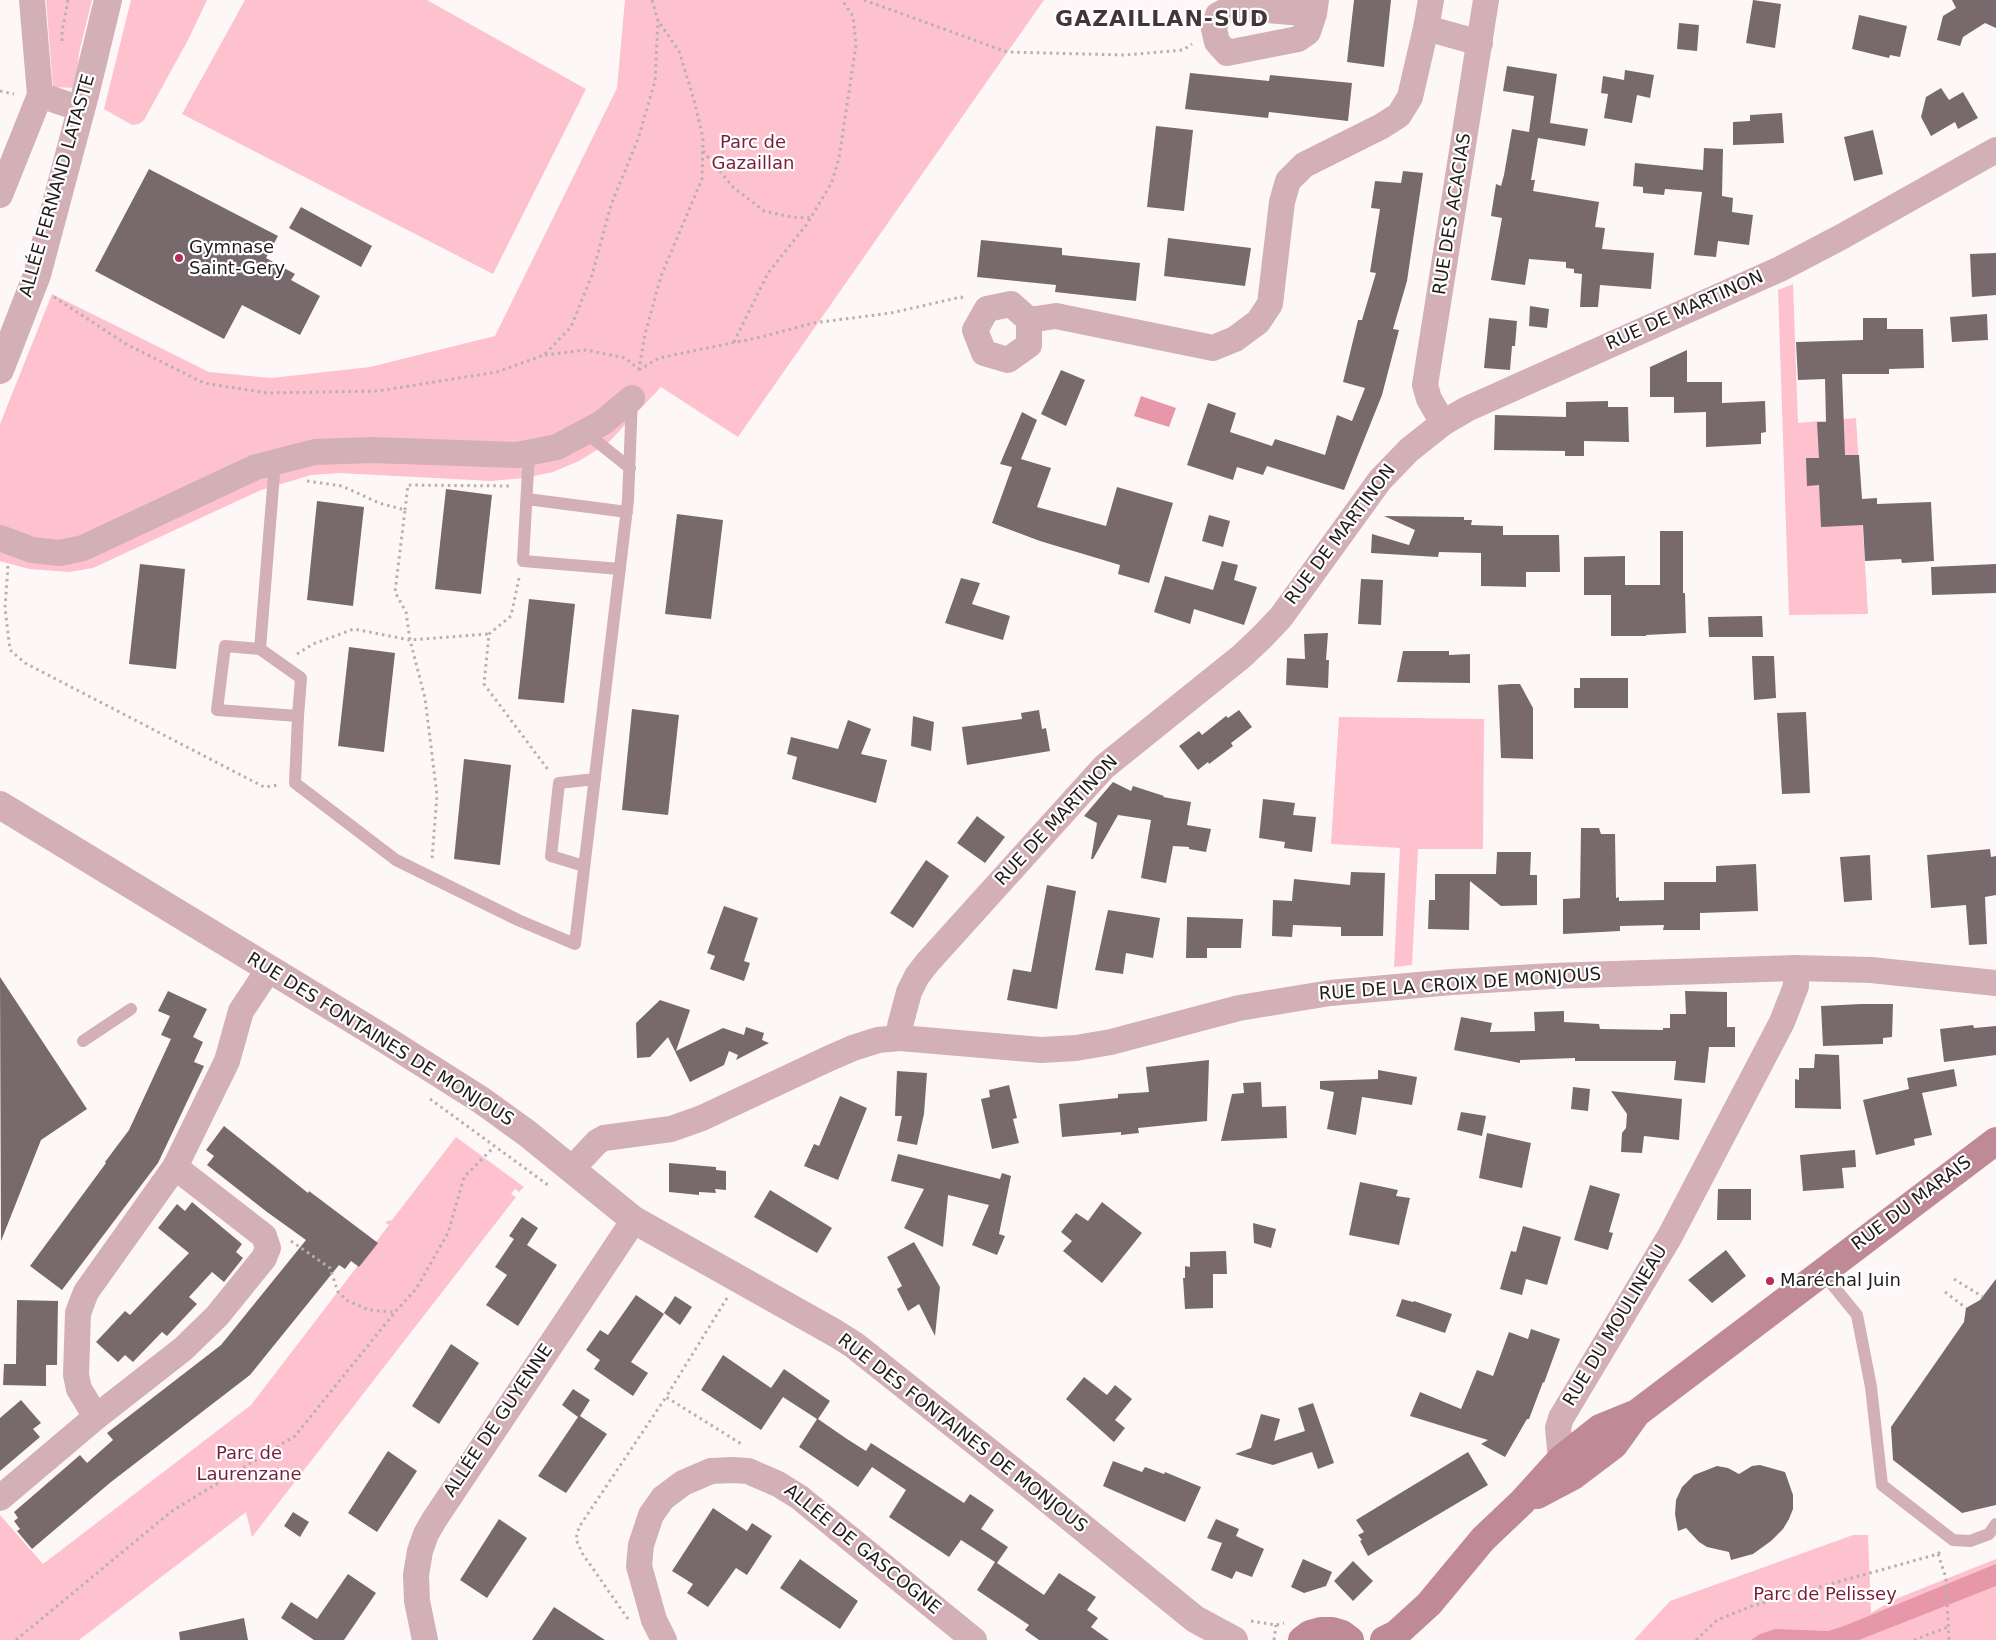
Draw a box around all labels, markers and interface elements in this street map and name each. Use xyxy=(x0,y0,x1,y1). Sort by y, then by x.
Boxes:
district label: GAZAILLAN-SUD xyxy=(1053,7,1271,33)
street label: ALLÉE FERNAND LATASTE xyxy=(16,72,100,300)
park label: Parc de Gazaillan xyxy=(712,132,794,174)
street label: RUE DES ACACIAS xyxy=(1430,132,1476,296)
place label: Gymnase Saint-Gery xyxy=(189,237,285,280)
marker: Gymnase Saint-Gery xyxy=(173,252,185,264)
street label: RUE DE MARTINON xyxy=(1603,267,1767,355)
street label: RUE DE MARTINON xyxy=(1281,461,1401,609)
street label: RUE DE MARTINON xyxy=(991,751,1123,891)
street label: RUE DES FONTAINES DE MONJOUS xyxy=(243,949,517,1131)
street label: RUE DE LA CROIX DE MONJOUS xyxy=(1318,964,1602,1006)
street label: RUE DU MARAIS xyxy=(1848,1152,1976,1256)
street label: RUE DU MOULINEAU xyxy=(1559,1242,1673,1410)
place label: Maréchal Juin xyxy=(1780,1270,1901,1292)
marker: Maréchal Juin xyxy=(1764,1275,1776,1287)
street label: RUE DES FONTAINES DE MONJOUS xyxy=(833,1330,1091,1538)
street label: ALLÉE DE GUYENNE xyxy=(440,1341,558,1501)
park label: Parc de Laurenzane xyxy=(197,1443,301,1486)
street label: ALLÉE DE GASCOGNE xyxy=(779,1480,945,1620)
park label: Parc de Pelissey xyxy=(1753,1584,1897,1606)

